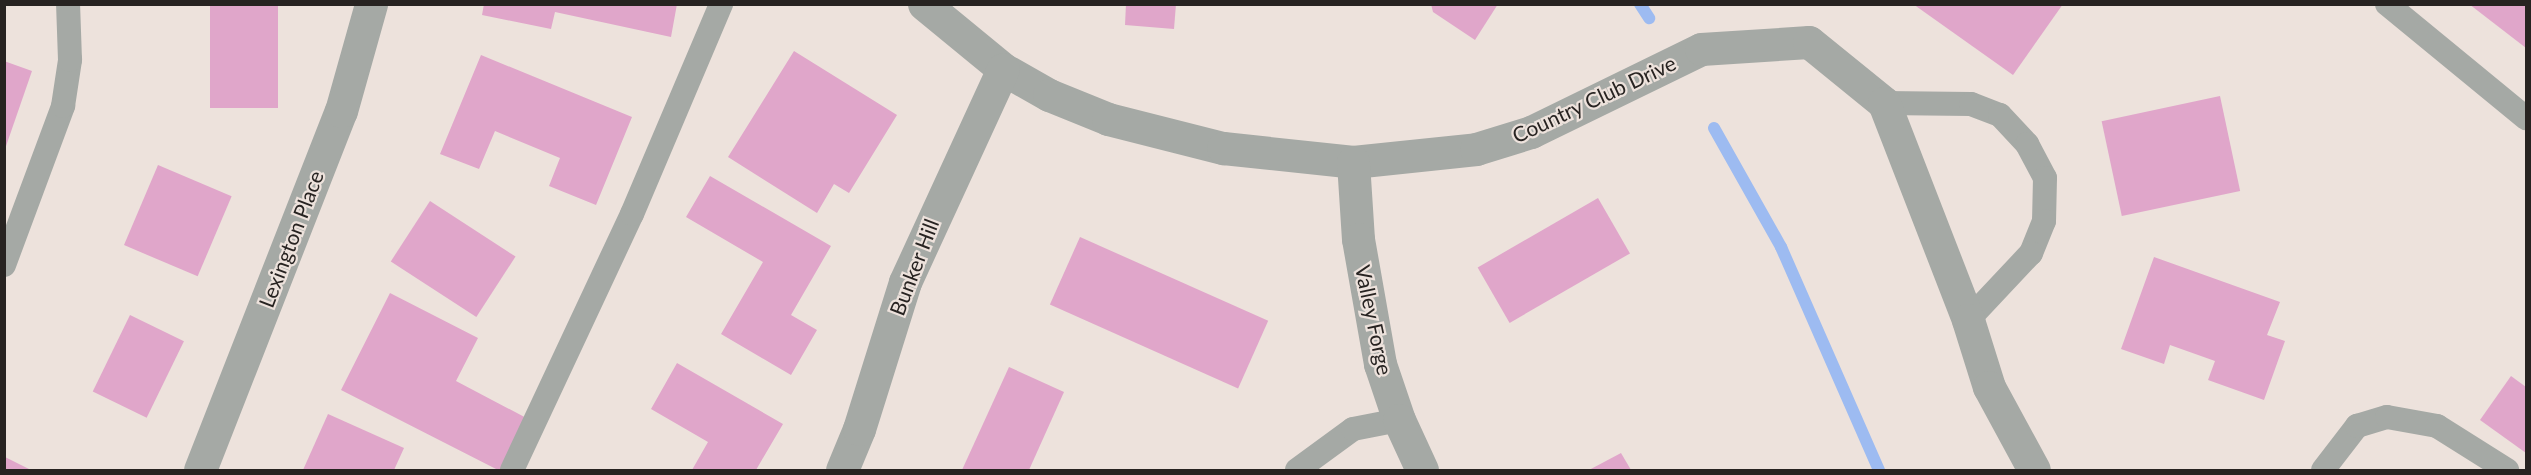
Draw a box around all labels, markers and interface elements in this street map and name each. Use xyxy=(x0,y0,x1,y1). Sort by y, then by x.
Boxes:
street label: Country Club Drive xyxy=(1508,50,1680,148)
street label: Lexington Place xyxy=(253,167,329,311)
street label: Bunker Hill xyxy=(884,215,944,319)
street label: Valley Forge xyxy=(1350,263,1398,377)

